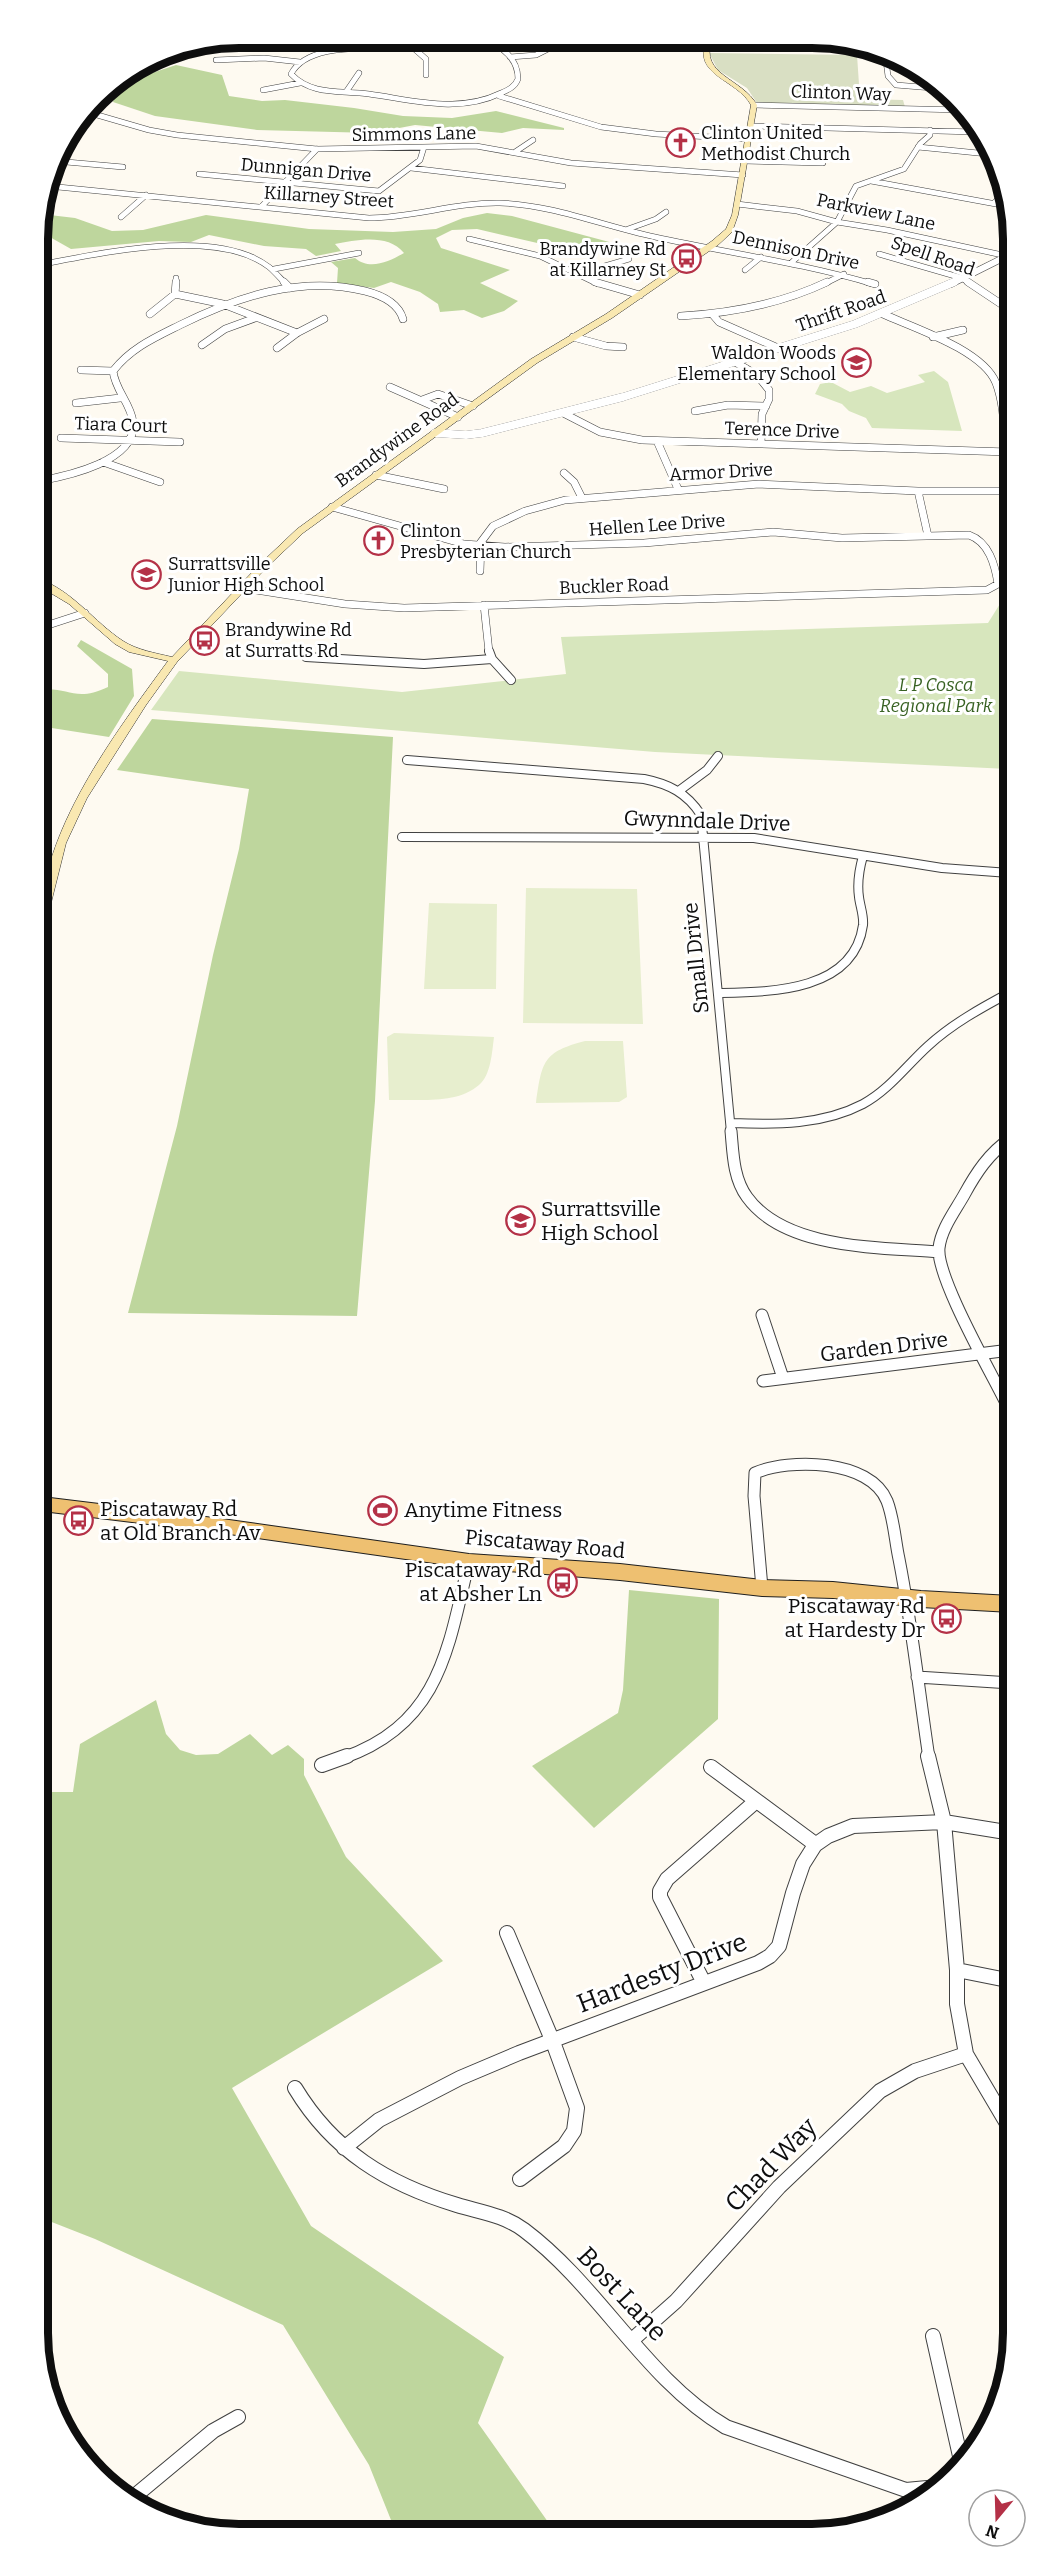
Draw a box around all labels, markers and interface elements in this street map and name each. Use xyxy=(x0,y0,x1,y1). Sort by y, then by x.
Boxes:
street label: Clinton Way xyxy=(790,80,892,106)
street label: Simmons Lane xyxy=(351,122,477,146)
place label: Clinton United Methodist Church xyxy=(701,122,850,165)
church icon: Clinton United Methodist Church xyxy=(664,127,696,159)
street label: Dunnigan Drive xyxy=(240,153,372,187)
street label: Killarney Street xyxy=(263,181,395,213)
street label: Parkview Lane xyxy=(815,189,937,235)
street label: Dennison Drive xyxy=(731,226,861,274)
street label: Spell Road xyxy=(888,231,978,281)
place label: Brandywine Rd at Killarney St xyxy=(539,238,666,281)
bus stop icon: Brandywine Rd at Killarney St xyxy=(671,243,703,275)
street label: Thrift Road xyxy=(793,285,889,337)
place label: Waldon Woods Elementary School xyxy=(677,342,836,385)
school or university icon: Waldon Woods Elementary School xyxy=(841,347,873,379)
street label: Brandywine Road xyxy=(331,388,463,492)
street label: Tiara Court xyxy=(74,412,168,438)
street label: Terence Drive xyxy=(724,417,840,443)
street label: Armor Drive xyxy=(669,458,773,486)
street label: Hellen Lee Drive xyxy=(588,509,726,541)
place label: Clinton Presbyterian Church xyxy=(400,520,571,563)
church icon: Clinton Presbyterian Church xyxy=(363,525,395,557)
place label: Surrattsville Junior High School xyxy=(167,553,324,596)
school or university icon: Surrattsville Junior High School xyxy=(131,558,163,590)
street label: Buckler Road xyxy=(559,573,670,599)
place label: Brandywine Rd at Surratts Rd xyxy=(225,619,352,662)
bus stop icon: Brandywine Rd at Surratts Rd xyxy=(188,624,220,656)
park label: L P Cosca Regional Park xyxy=(880,674,993,717)
street label: Gwynndale Drive xyxy=(623,805,791,837)
street label: Small Drive xyxy=(677,901,715,1015)
place label: Surrattsville High School xyxy=(541,1196,661,1246)
school or university icon: Surrattsville High School xyxy=(504,1205,536,1237)
street label: Garden Drive xyxy=(819,1326,949,1368)
sports icon: Anytime Fitness xyxy=(367,1494,399,1526)
place label: Piscataway Rd at Old Branch Av xyxy=(100,1496,262,1546)
place label: Anytime Fitness xyxy=(404,1497,562,1523)
bus stop icon: Piscataway Rd at Old Branch Av xyxy=(63,1505,95,1537)
street label: Piscataway Road xyxy=(464,1524,626,1564)
place label: Piscataway Rd at Absher Ln xyxy=(405,1557,542,1607)
bus stop icon: Piscataway Rd at Absher Ln xyxy=(547,1566,579,1598)
place label: Piscataway Rd at Hardesty Dr xyxy=(784,1593,925,1643)
bus stop icon: Piscataway Rd at Hardesty Dr xyxy=(930,1602,962,1634)
street label: Hardesty Drive xyxy=(573,1926,751,2020)
street label: Chad Way xyxy=(719,2111,824,2218)
street label: Bost Lane xyxy=(571,2241,673,2347)
north arrow xyxy=(967,2488,1027,2548)
text: N xyxy=(983,2521,1001,2543)

